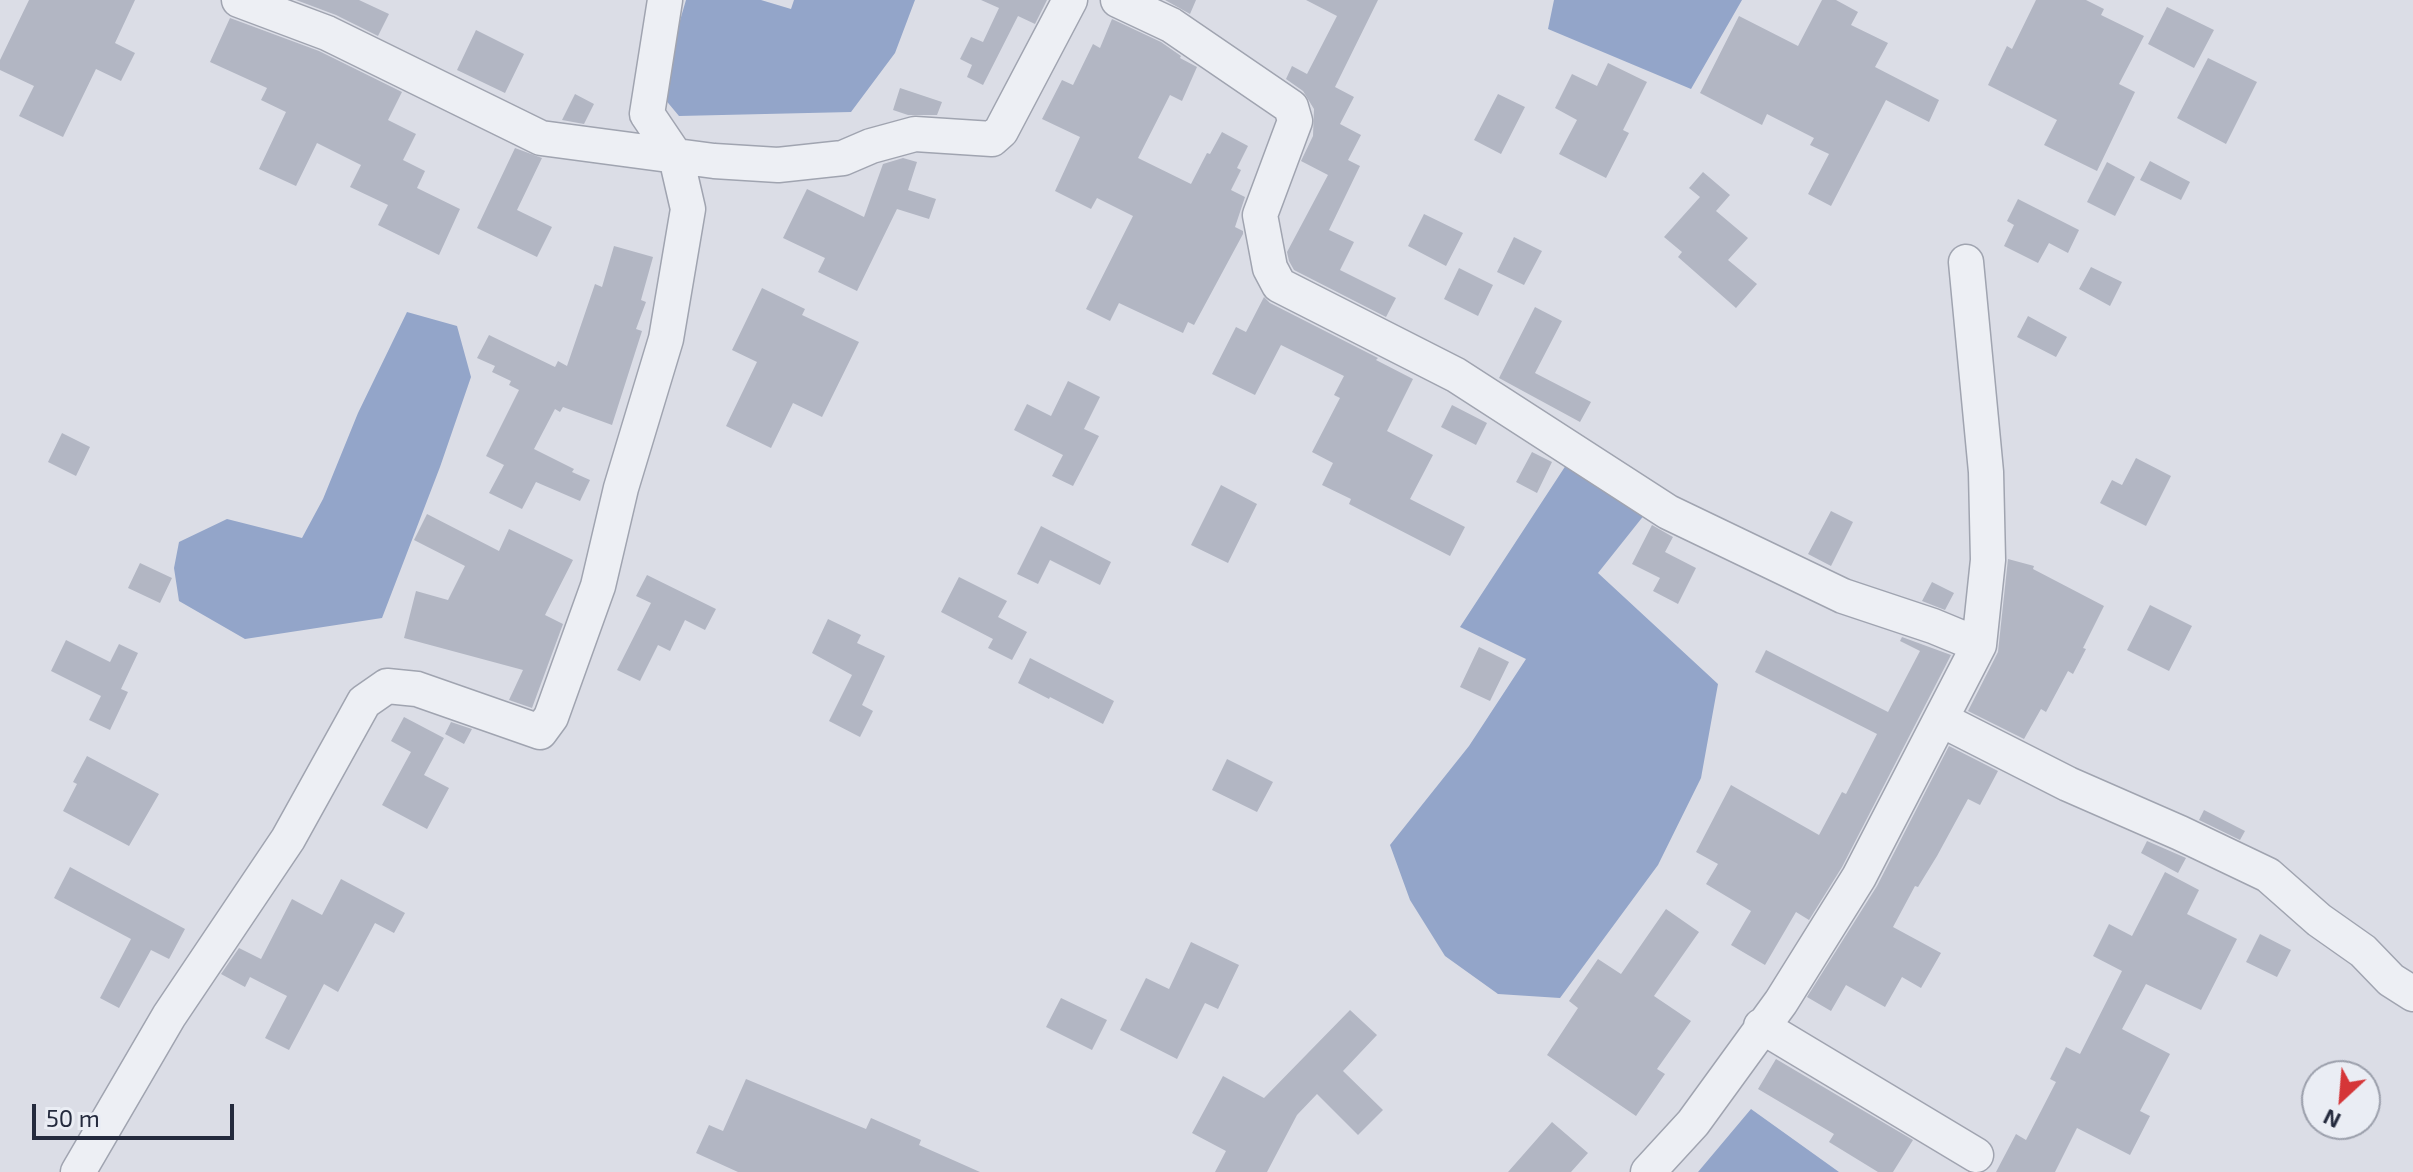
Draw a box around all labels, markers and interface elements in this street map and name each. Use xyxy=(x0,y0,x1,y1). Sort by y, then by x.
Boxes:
north arrow xyxy=(2301,1060,2381,1140)
scale bar xyxy=(36,1088,238,1138)
text: 50 m xyxy=(46,1103,100,1132)
text: N xyxy=(2319,1105,2344,1135)

